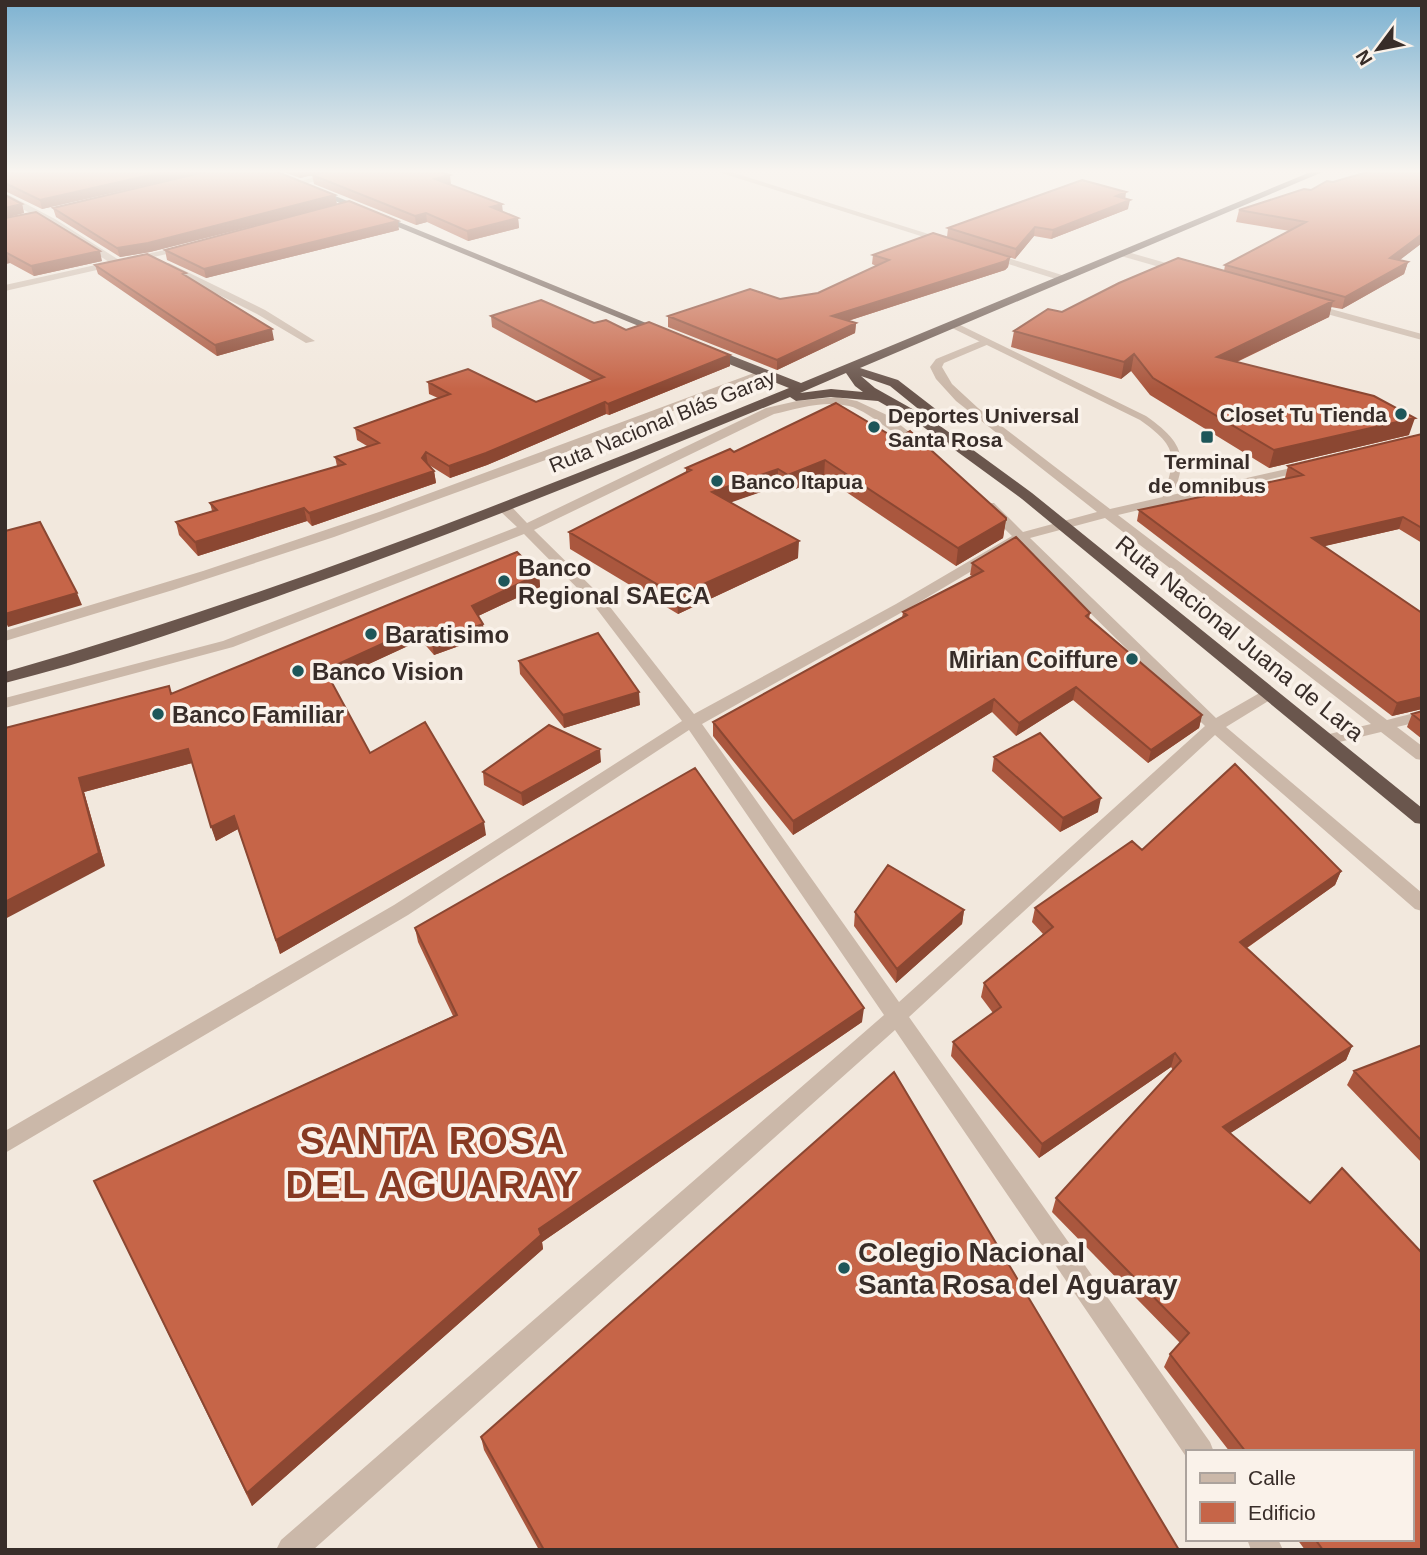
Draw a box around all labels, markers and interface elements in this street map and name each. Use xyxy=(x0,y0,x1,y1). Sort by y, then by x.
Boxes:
north arrow xyxy=(1343,14,1413,84)
text: N xyxy=(1351,46,1377,69)
street label: Ruta Nacional Blás Garay xyxy=(546,365,779,477)
place label: Closet Tu Tienda xyxy=(1220,403,1387,426)
place label: Deportes Universal Santa Rosa xyxy=(888,404,1079,451)
marker: Closet Tu Tienda xyxy=(1393,406,1409,422)
marker: Deportes Universal Santa Rosa xyxy=(866,419,882,435)
marker: Terminal de omnibus xyxy=(1199,429,1215,445)
place label: Terminal de omnibus xyxy=(1148,450,1266,497)
place label: Banco Itapua xyxy=(731,470,863,493)
marker: Banco Itapua xyxy=(709,473,725,489)
street label: Ruta Nacional Juana de Lara xyxy=(1111,530,1370,747)
place label: Banco Regional SAECA xyxy=(518,554,710,609)
marker: Banco Regional SAECA xyxy=(496,573,512,589)
place label: Baratisimo xyxy=(385,621,509,648)
marker: Baratisimo xyxy=(363,626,379,642)
place label: Mirian Coiffure xyxy=(949,646,1118,673)
marker: Mirian Coiffure xyxy=(1124,651,1140,667)
place label: Banco Vision xyxy=(312,658,464,685)
marker: Banco Vision xyxy=(290,663,306,679)
place label: Banco Familiar xyxy=(172,701,344,728)
marker: Banco Familiar xyxy=(150,706,166,722)
district label: SANTA ROSA DEL AGUARAY xyxy=(285,1120,581,1206)
place label: Colegio Nacional Santa Rosa del Aguaray xyxy=(858,1237,1178,1300)
marker: Colegio Nacional Santa Rosa del Aguaray xyxy=(836,1260,852,1276)
legend xyxy=(1186,1450,1413,1541)
text: Calle xyxy=(1248,1466,1296,1489)
text: Edificio xyxy=(1248,1501,1316,1524)

